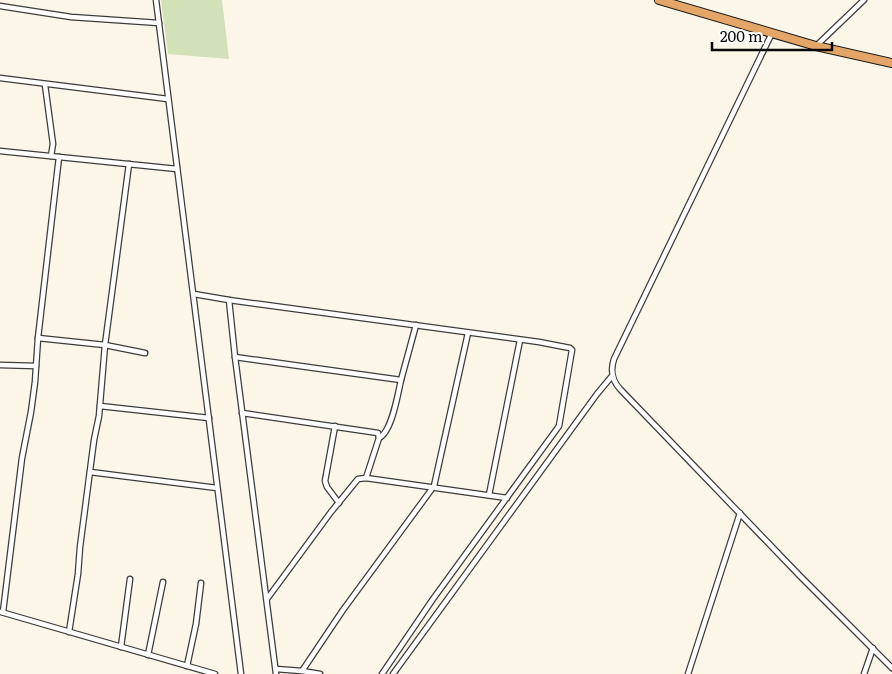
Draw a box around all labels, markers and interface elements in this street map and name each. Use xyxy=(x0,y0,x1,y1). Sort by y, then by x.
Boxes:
scale bar xyxy=(712,20,832,52)
text: 200 m xyxy=(720,24,763,47)

